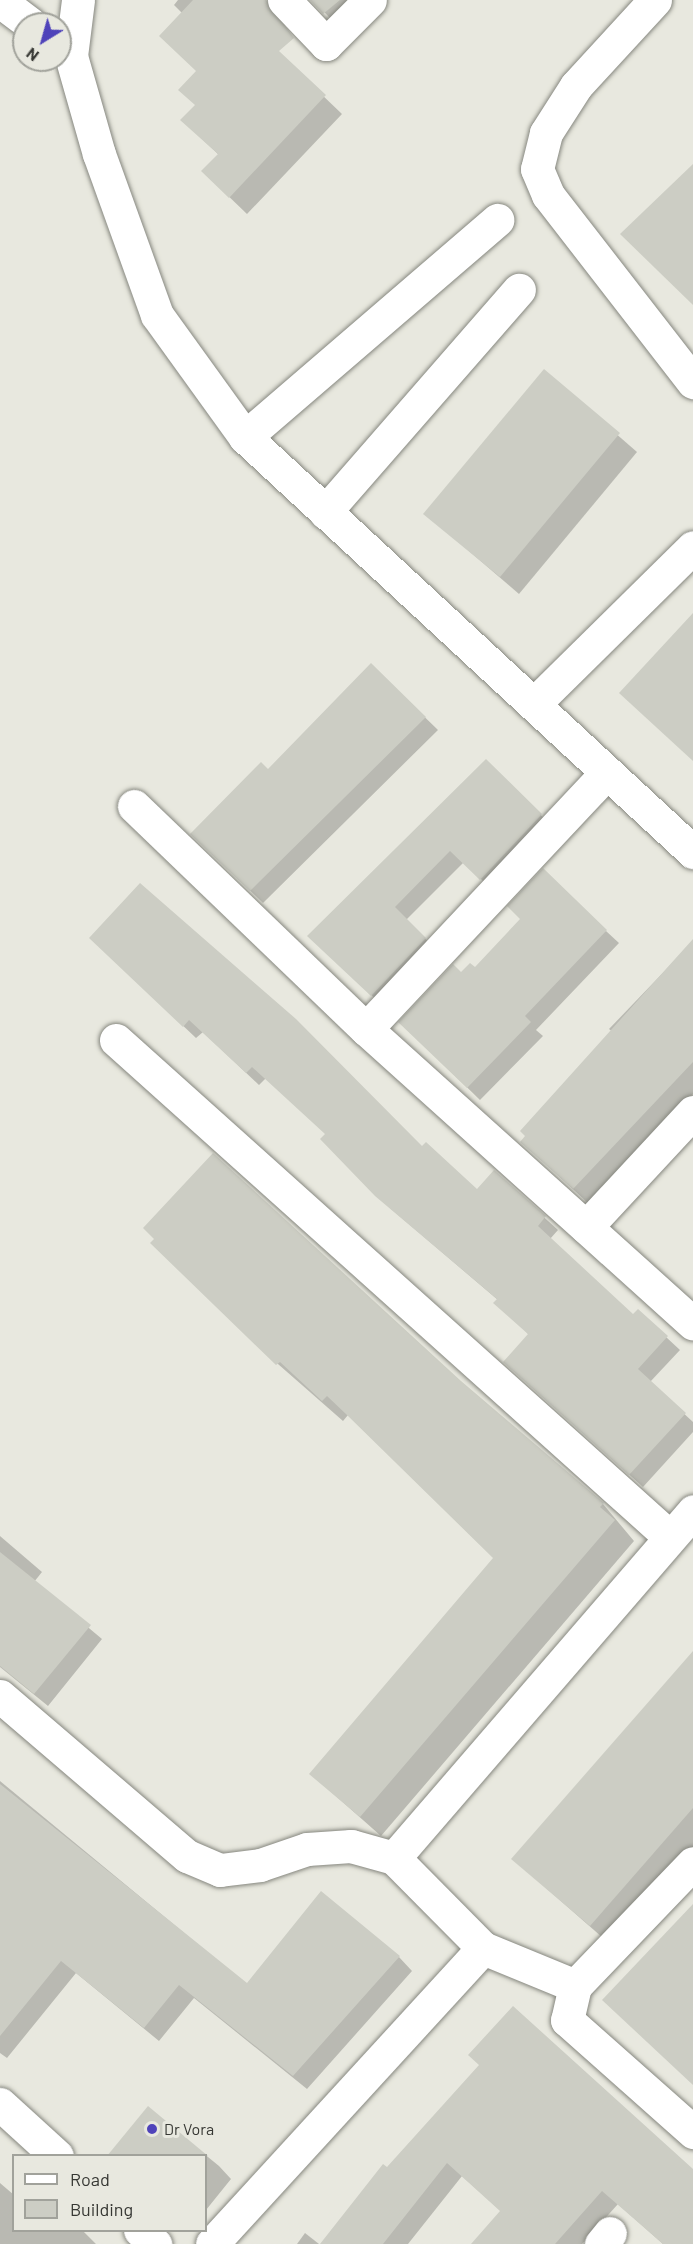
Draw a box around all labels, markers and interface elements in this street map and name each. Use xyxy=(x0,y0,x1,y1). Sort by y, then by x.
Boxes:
north arrow xyxy=(12,12,72,72)
text: N xyxy=(22,44,42,66)
place label: Dr Vora xyxy=(164,2119,214,2139)
marker: Dr Vora xyxy=(145,2122,159,2136)
legend xyxy=(12,2154,207,2232)
text: Road xyxy=(70,2168,110,2190)
text: Building xyxy=(70,2198,133,2220)

